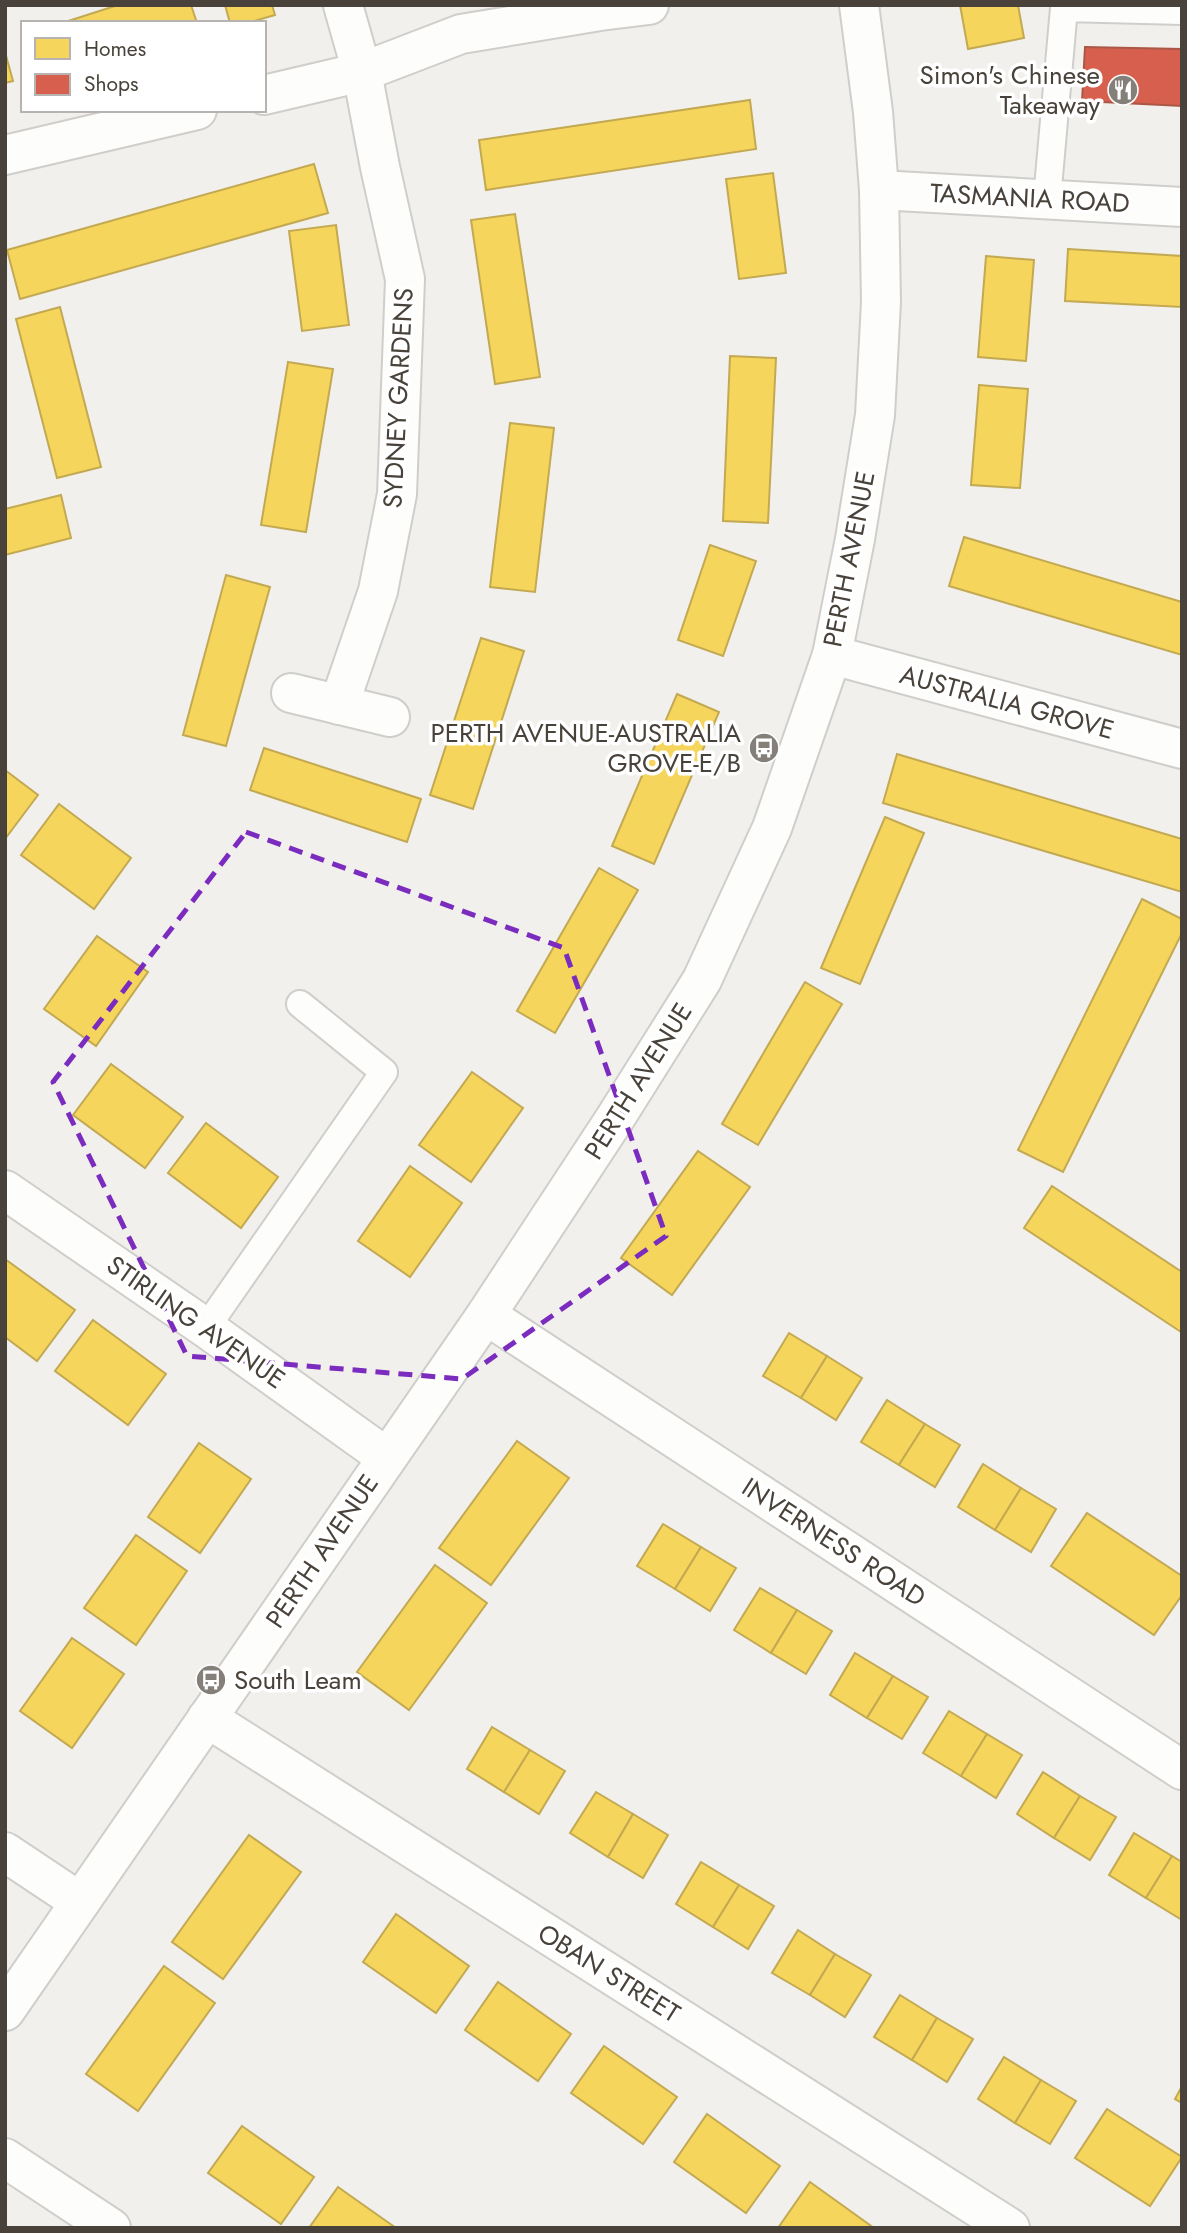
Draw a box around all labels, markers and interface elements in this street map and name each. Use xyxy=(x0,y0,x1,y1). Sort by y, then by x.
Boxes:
legend xyxy=(21,21,266,112)
text: Homes xyxy=(84,34,146,64)
place label: Simon's Chinese Takeaway xyxy=(919,56,1101,124)
text: Shops xyxy=(84,69,138,99)
restaurant icon: Simon's Chinese Takeaway xyxy=(1106,73,1140,107)
street label: TASMANIA ROAD xyxy=(929,174,1131,222)
street label: SYDNEY GARDENS xyxy=(373,287,423,509)
street label: PERTH AVENUE xyxy=(813,468,885,650)
street label: AUSTRALIA GROVE xyxy=(896,655,1118,749)
place label: PERTH AVENUE-AUSTRALIA GROVE-E/B xyxy=(430,714,742,782)
bus stop icon: PERTH AVENUE-AUSTRALIA GROVE-E/B xyxy=(747,731,781,765)
street label: PERTH AVENUE xyxy=(575,995,701,1167)
street label: STIRLING AVENUE xyxy=(99,1246,293,1398)
street label: PERTH AVENUE xyxy=(256,1466,388,1636)
street label: INVERNESS ROAD xyxy=(735,1468,933,1616)
place label: South Leam xyxy=(234,1661,362,1699)
bus stop icon: South Leam xyxy=(194,1663,228,1697)
street label: OBAN STREET xyxy=(531,1914,687,2032)

